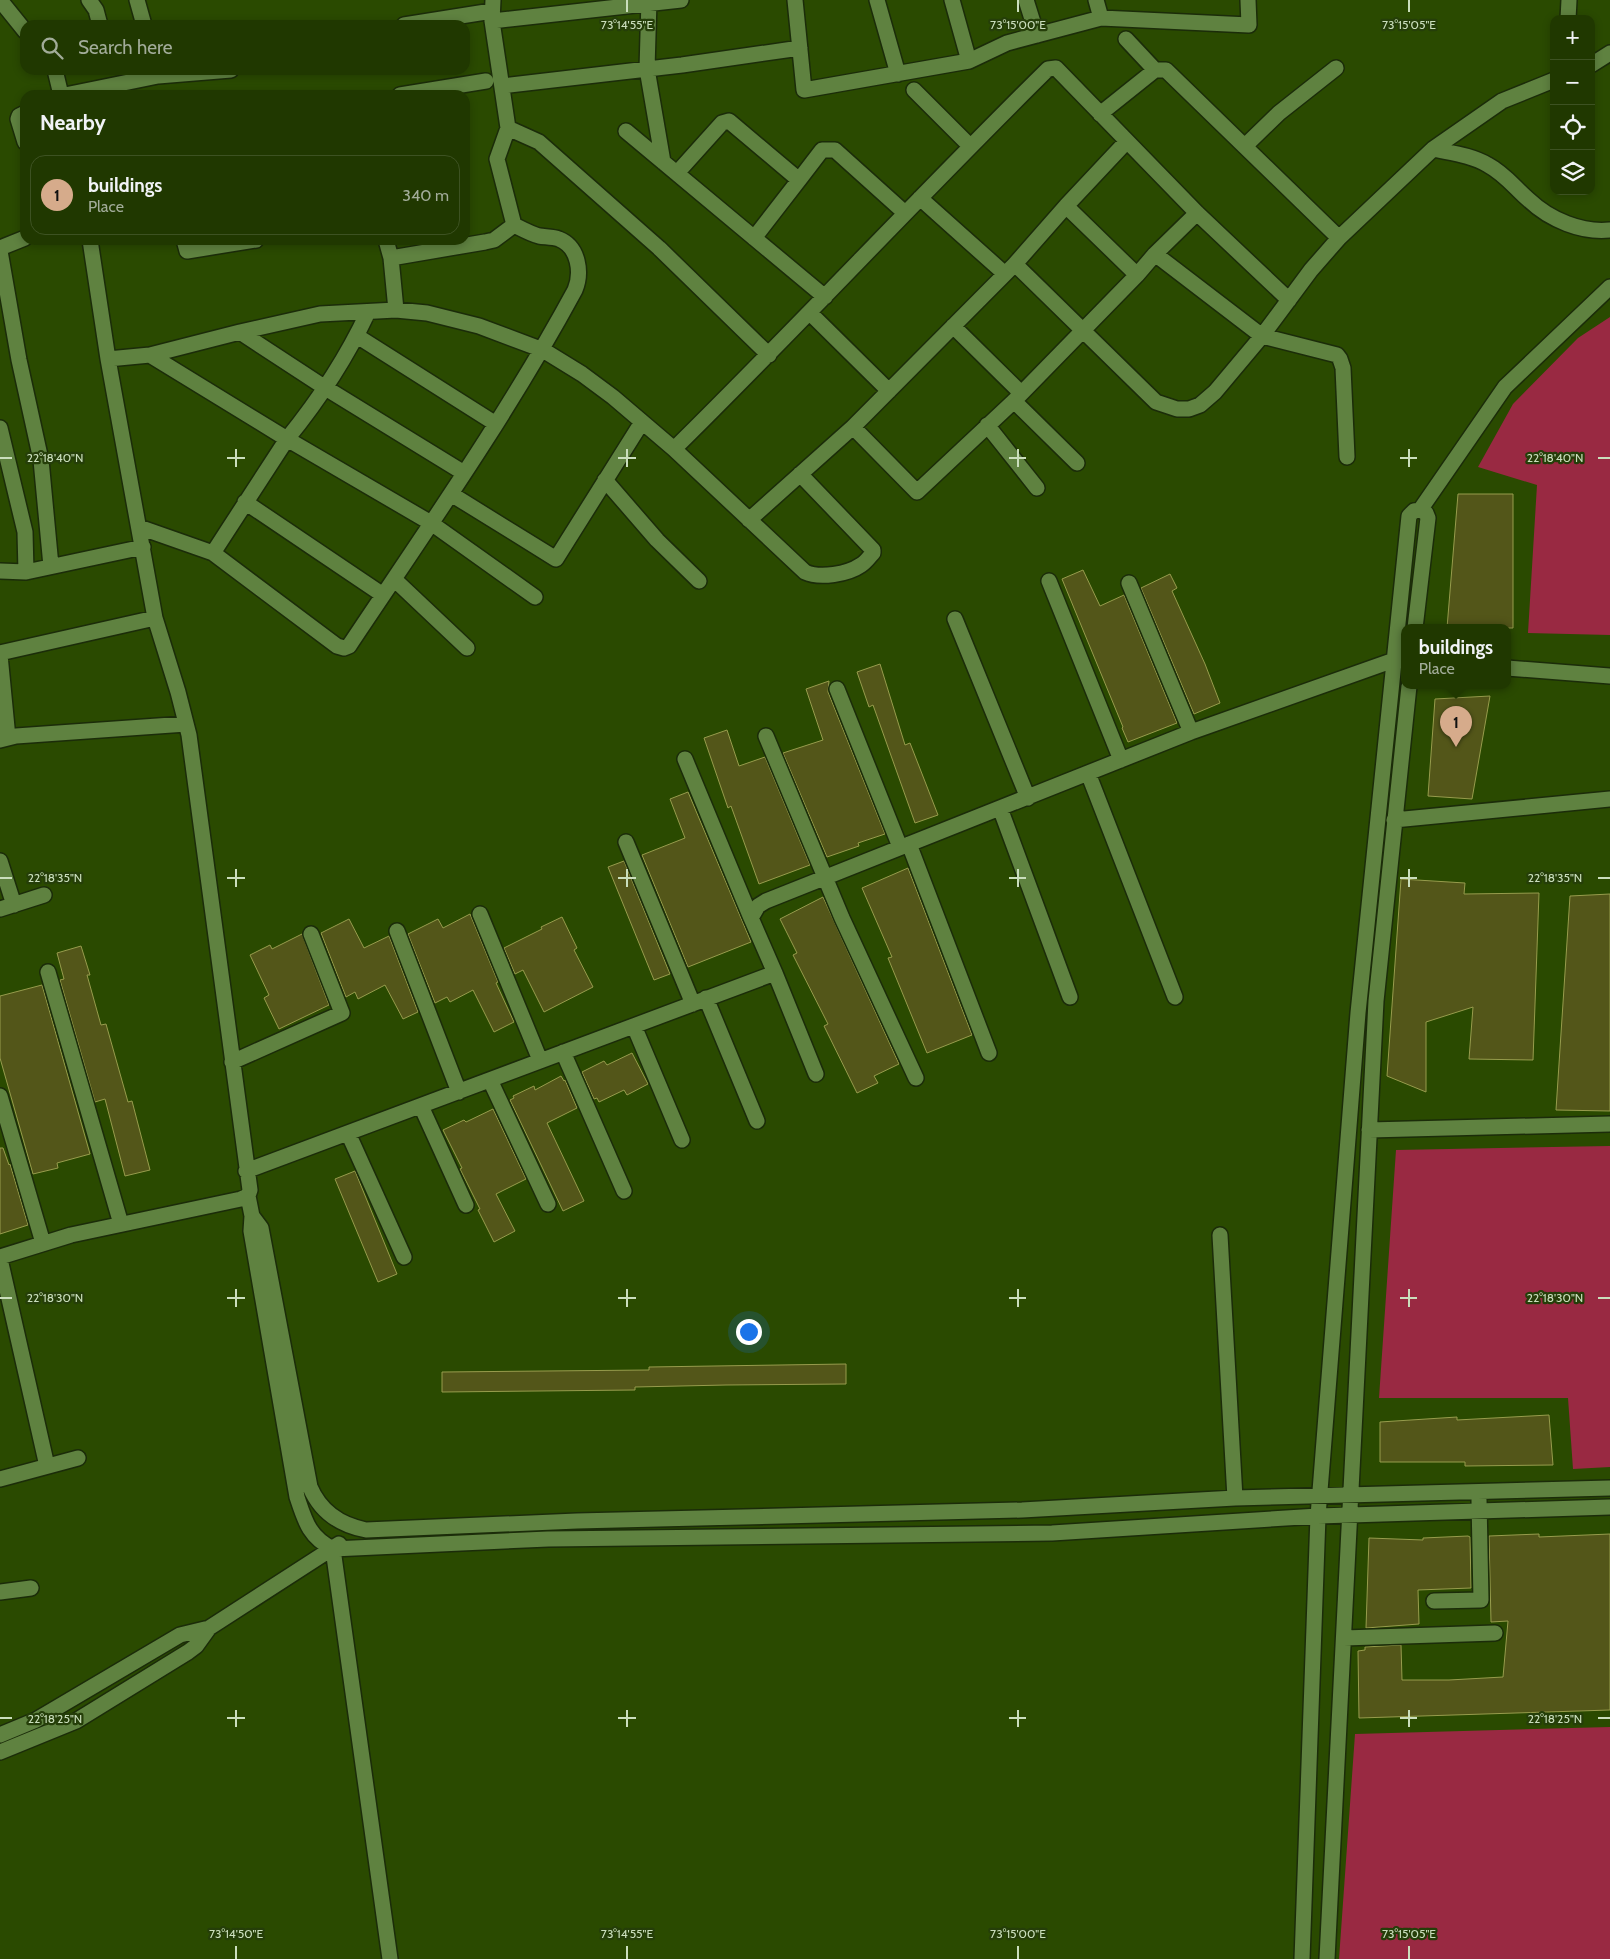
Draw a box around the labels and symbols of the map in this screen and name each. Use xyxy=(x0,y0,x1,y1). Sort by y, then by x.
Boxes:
text: 73°14'55"E xyxy=(601,17,653,32)
text: 73°15'00"E xyxy=(990,17,1046,32)
text: 73°15'05"E xyxy=(1382,17,1436,32)
text: 22°18'40"N xyxy=(27,450,83,465)
text: 22°18'40"N xyxy=(1527,450,1583,465)
pin: 1 xyxy=(1440,706,1472,747)
text: 22°18'35"N xyxy=(28,870,82,885)
text: 22°18'35"N xyxy=(1528,870,1582,885)
text: 22°18'30"N xyxy=(27,1290,83,1305)
text: 22°18'30"N xyxy=(1527,1290,1583,1305)
your location xyxy=(736,1319,762,1345)
text: 22°18'25"N xyxy=(28,1711,82,1726)
text: 22°18'25"N xyxy=(1528,1711,1582,1726)
text: 73°14'50"E xyxy=(209,1926,263,1941)
text: 73°14'55"E xyxy=(601,1926,653,1941)
text: 73°15'00"E xyxy=(990,1926,1046,1941)
text: 73°15'05"E xyxy=(1382,1926,1436,1941)

